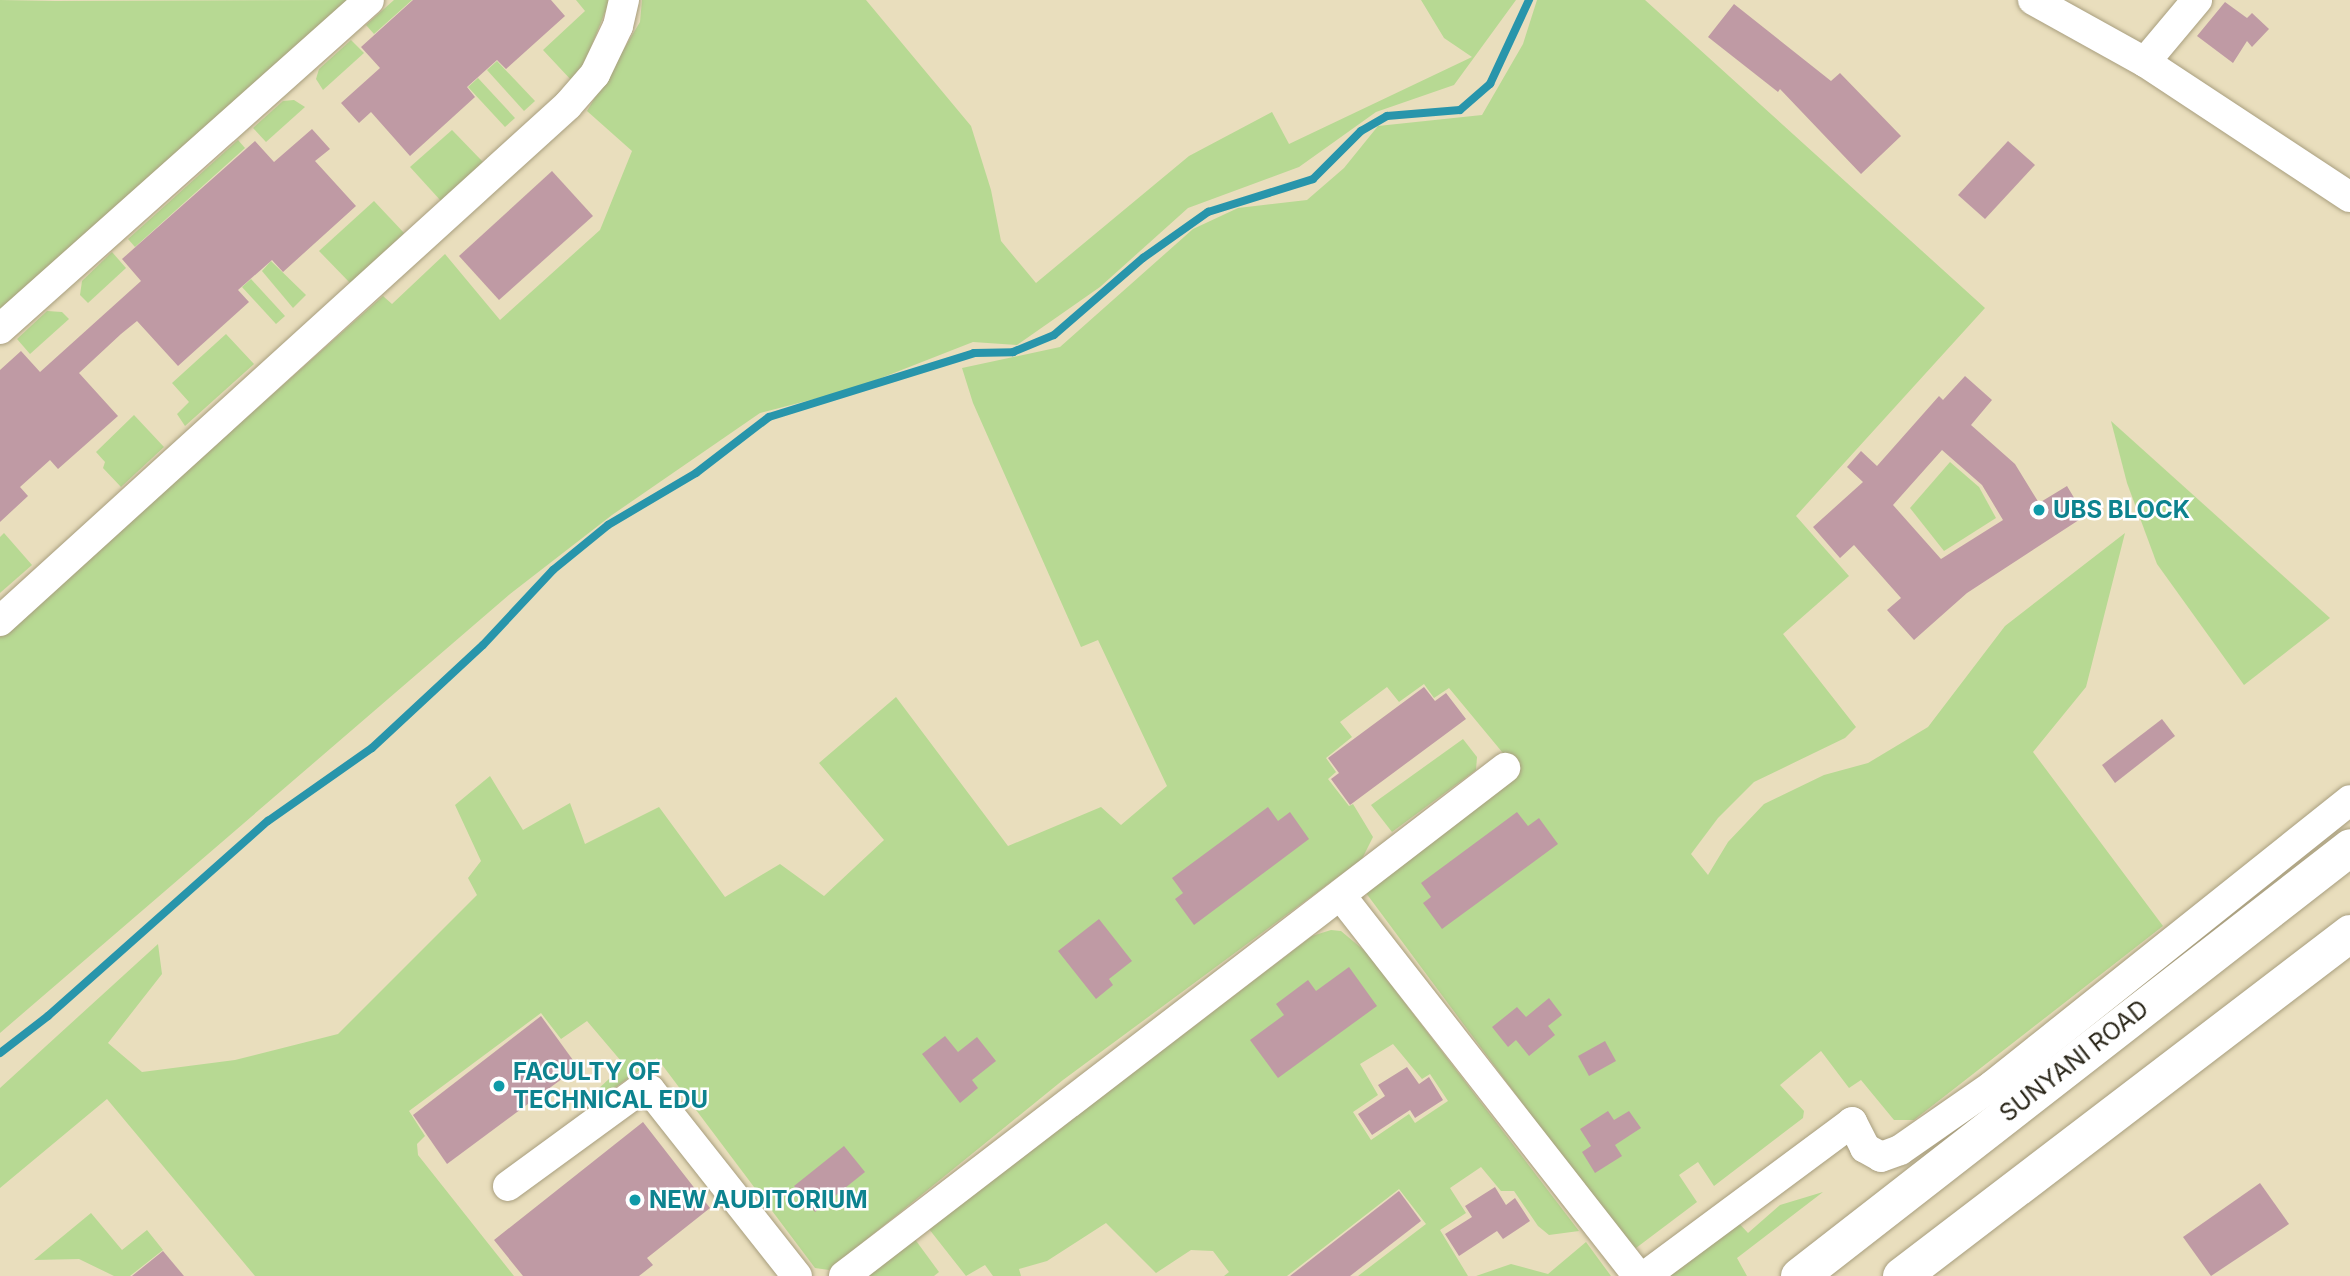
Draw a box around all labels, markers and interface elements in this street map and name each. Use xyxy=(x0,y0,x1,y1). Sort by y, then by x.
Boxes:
place label: UBS BLOCK xyxy=(2053,496,2190,524)
marker: UBS BLOCK xyxy=(2031,502,2047,518)
street label: SUNYANI ROAD xyxy=(1994,994,2154,1128)
place label: FACULTY OF TECHNICAL EDU xyxy=(513,1058,708,1114)
marker: FACULTY OF TECHNICAL EDU xyxy=(491,1078,507,1094)
place label: NEW AUDITORIUM xyxy=(649,1186,868,1214)
marker: NEW AUDITORIUM xyxy=(627,1192,643,1208)

